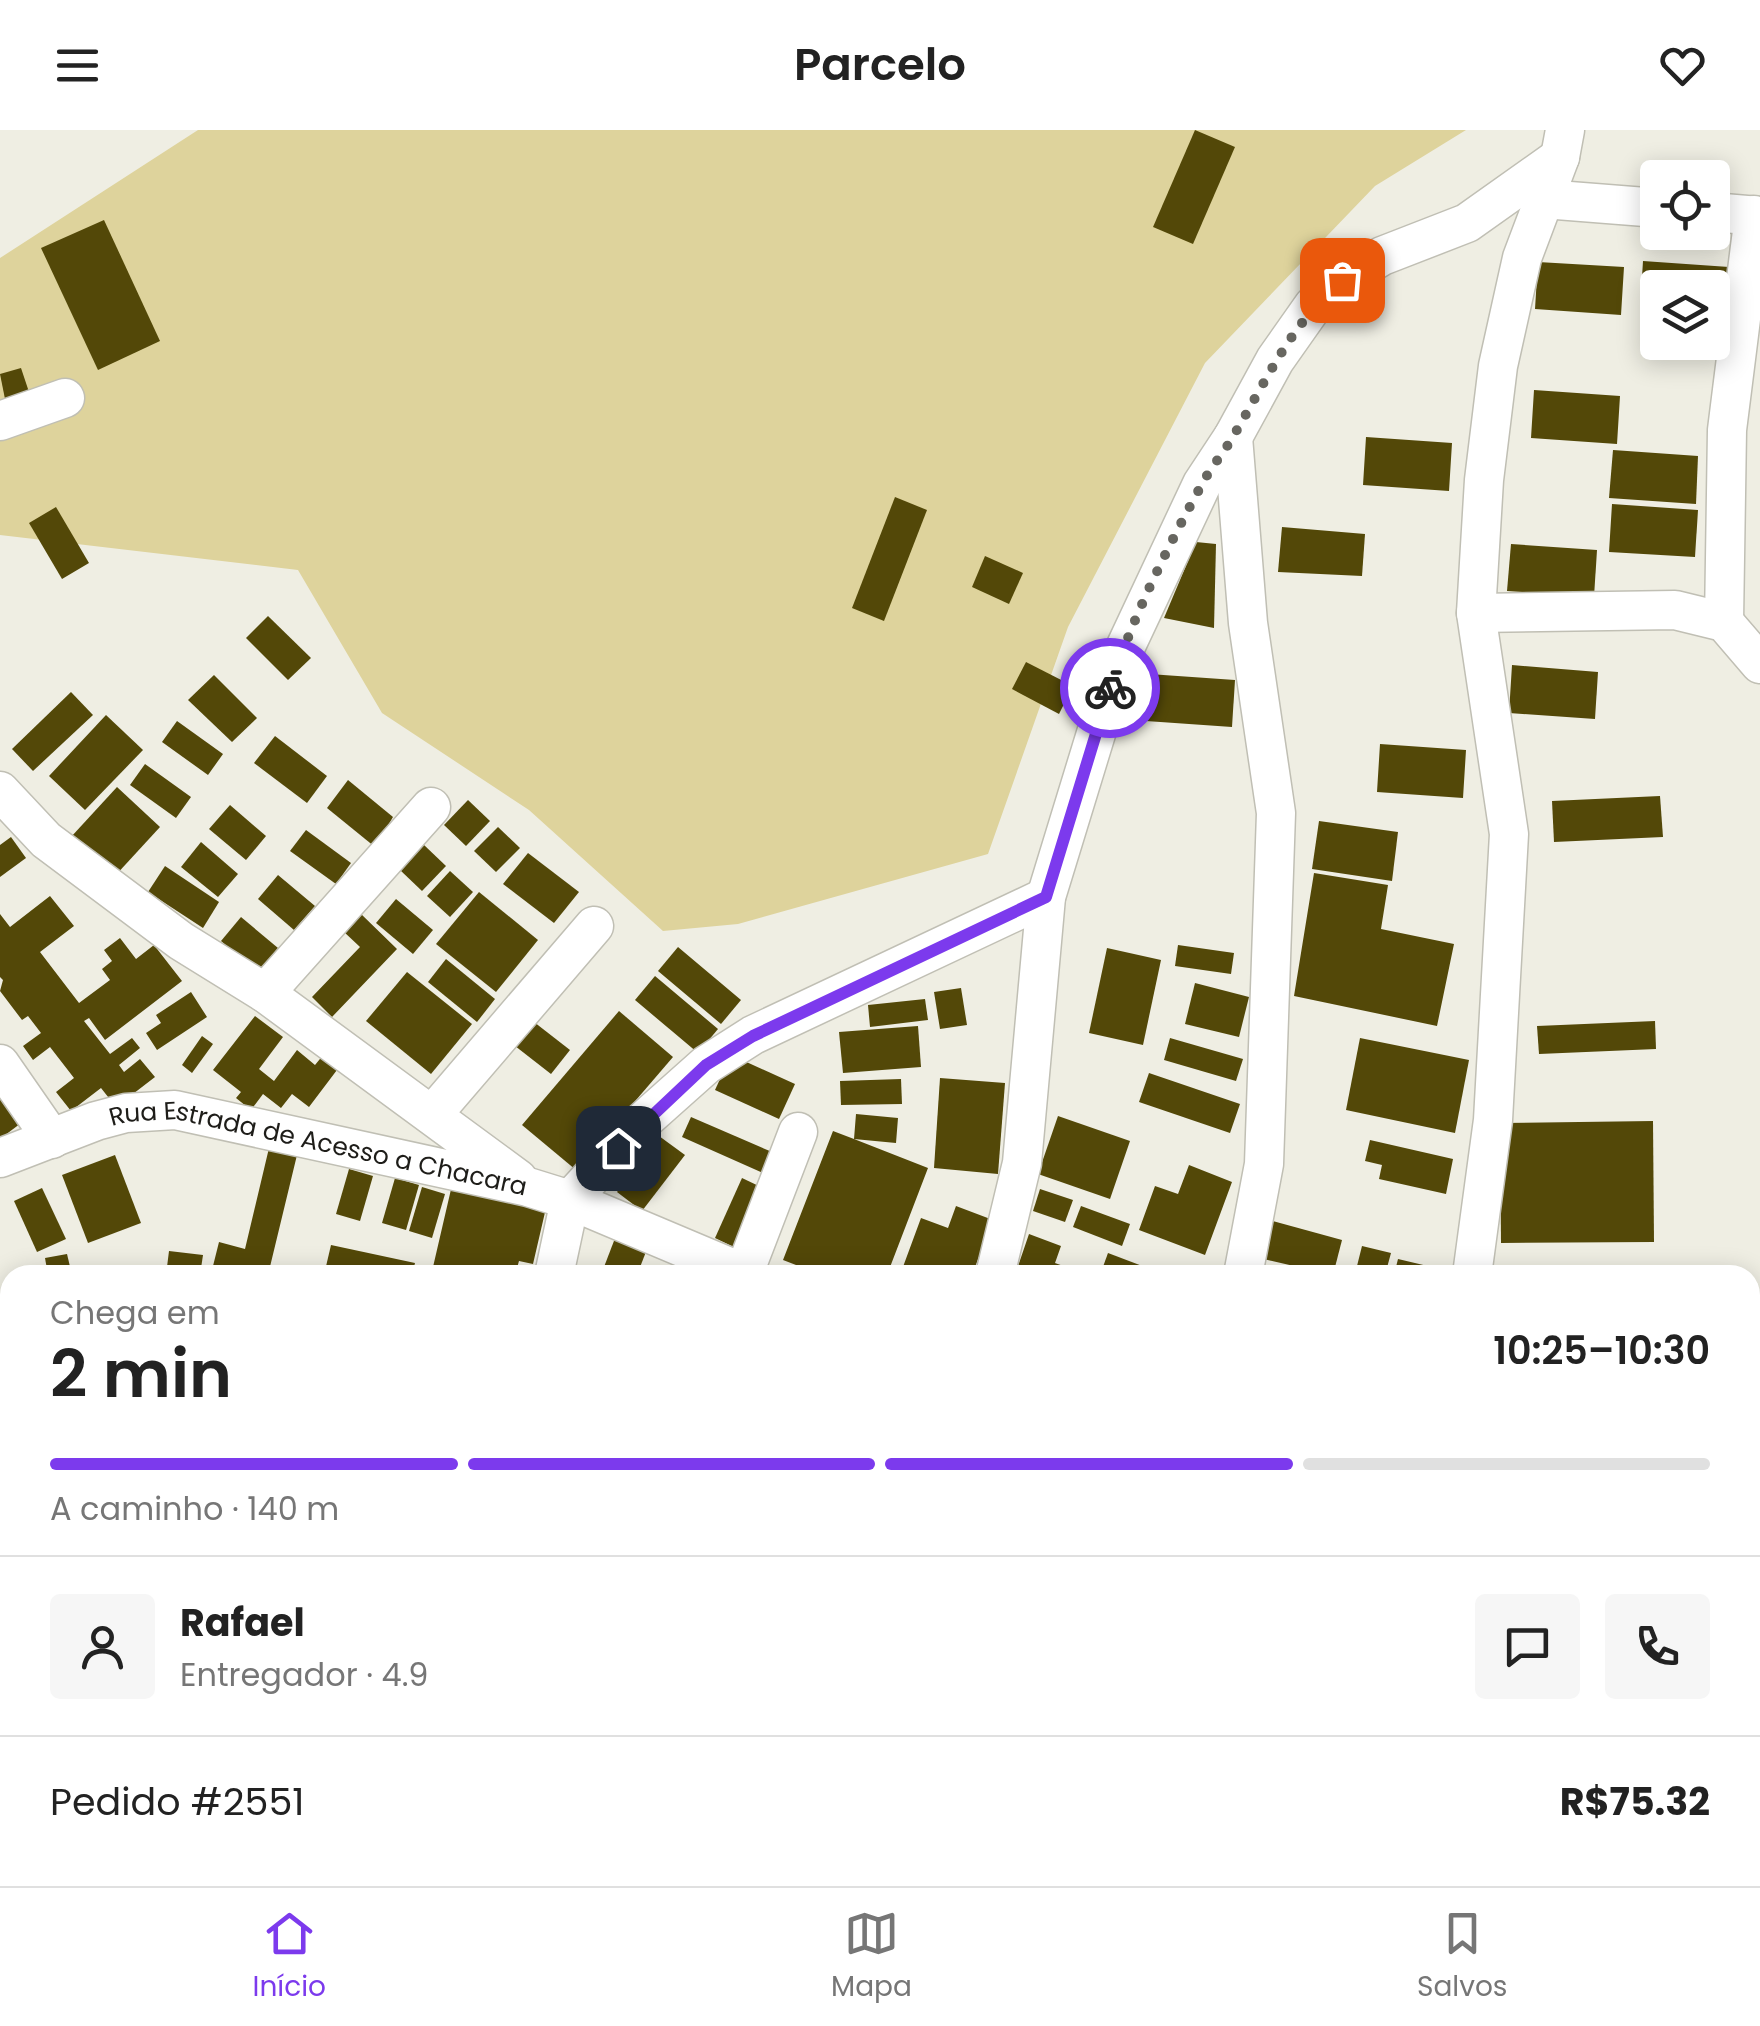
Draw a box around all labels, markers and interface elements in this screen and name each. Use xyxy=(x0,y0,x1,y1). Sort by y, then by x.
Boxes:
text: Parcelo xyxy=(794,33,966,96)
icon: menu xyxy=(50,38,105,93)
icon: heart xyxy=(1655,38,1710,93)
map controls xyxy=(1640,160,1730,360)
button: locate xyxy=(1640,160,1730,250)
pin xyxy=(1300,238,1385,323)
icon: bag xyxy=(1315,253,1370,308)
button: layers xyxy=(1640,270,1730,360)
courier xyxy=(1060,638,1160,738)
icon: bike xyxy=(1083,661,1138,716)
street label: Rua Estrada de Acesso a Chacara xyxy=(105,1093,530,1204)
pin xyxy=(576,1106,661,1191)
icon: home xyxy=(591,1121,646,1176)
text: Chega em xyxy=(50,1290,220,1335)
text: 10:25–10:30 xyxy=(1493,1324,1710,1377)
text: 2 min xyxy=(50,1329,232,1420)
text: A caminho · 140 m xyxy=(50,1486,339,1531)
button: person xyxy=(50,1594,155,1699)
button: chat xyxy=(1475,1594,1580,1699)
button: phone xyxy=(1605,1594,1710,1699)
text: Rafael xyxy=(180,1596,305,1649)
text: Entregador · 4.9 xyxy=(180,1652,429,1697)
text: Pedido #2551 xyxy=(50,1775,304,1828)
text: R$75.32 xyxy=(1560,1775,1710,1828)
tab: Início xyxy=(253,1906,326,2008)
tab: Mapa xyxy=(831,1906,912,2008)
tab: Salvos xyxy=(1417,1906,1507,2008)

